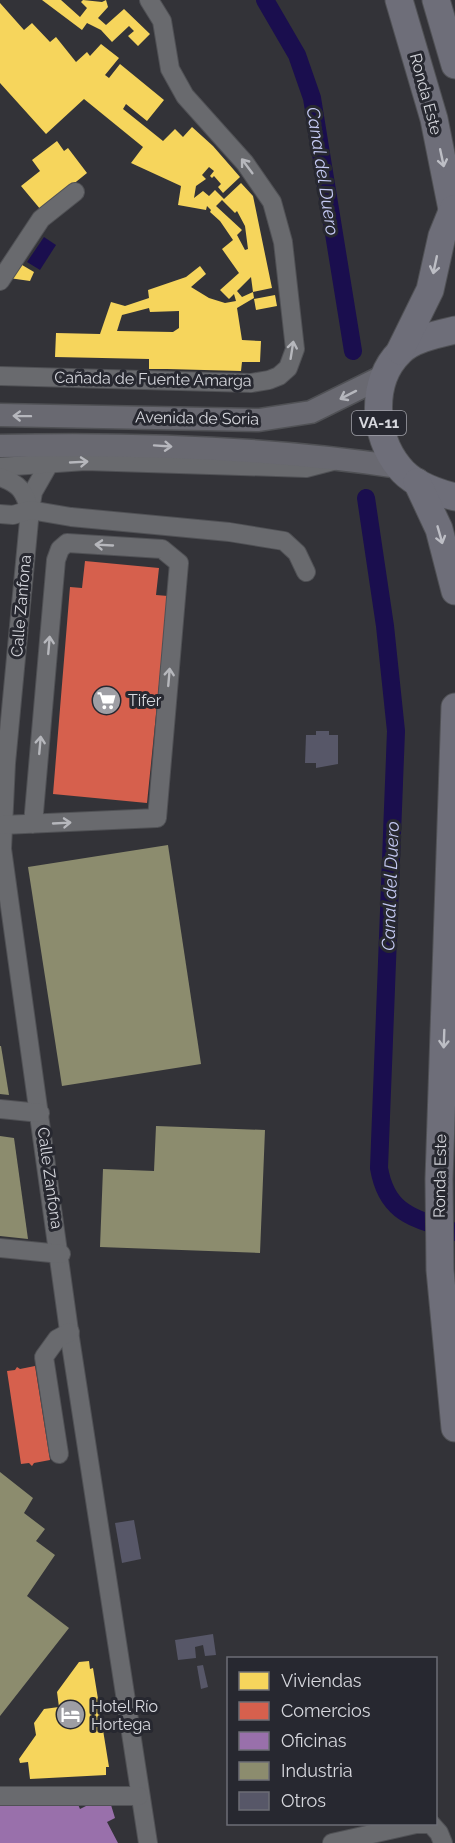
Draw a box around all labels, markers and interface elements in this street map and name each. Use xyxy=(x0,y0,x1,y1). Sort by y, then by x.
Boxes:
street label: Ronda Este xyxy=(406,51,446,137)
water label: Canal del Duero xyxy=(302,105,344,237)
one-way arrow xyxy=(437,147,448,167)
one-way arrow xyxy=(240,158,253,174)
one-way arrow xyxy=(429,254,440,274)
one-way arrow xyxy=(287,341,298,361)
street label: Cañada de Fuente Amarga xyxy=(54,368,252,390)
one-way arrow xyxy=(339,389,357,401)
street label: Avenida de Soria xyxy=(135,407,259,429)
one-way arrow xyxy=(12,410,32,421)
road number: VA-11 xyxy=(352,411,406,435)
one-way arrow xyxy=(153,441,173,452)
one-way arrow xyxy=(69,456,89,467)
one-way arrow xyxy=(435,525,446,544)
one-way arrow xyxy=(95,540,115,551)
street label: Calle Zanfona xyxy=(7,554,35,658)
one-way arrow xyxy=(44,636,55,656)
one-way arrow xyxy=(164,668,175,688)
supermarket icon: Tifer xyxy=(91,684,123,716)
place label: Tifer xyxy=(128,691,162,710)
one-way arrow xyxy=(35,736,46,755)
one-way arrow xyxy=(51,817,71,828)
water label: Canal del Duero xyxy=(377,821,403,951)
one-way arrow xyxy=(438,1028,449,1048)
street label: Calle Zanfona xyxy=(33,1126,67,1230)
street label: Ronda Este xyxy=(430,1134,450,1218)
legend xyxy=(227,1657,437,1825)
text: Viviendas xyxy=(281,1670,362,1691)
place label: Hotel Río Hortega xyxy=(91,1697,158,1734)
hotel icon: Hotel Río Hortega xyxy=(54,1699,86,1731)
text: Comercios xyxy=(281,1700,371,1721)
text: Oficinas xyxy=(281,1730,347,1751)
text: Industria xyxy=(281,1760,353,1781)
text: Otros xyxy=(281,1790,326,1811)

